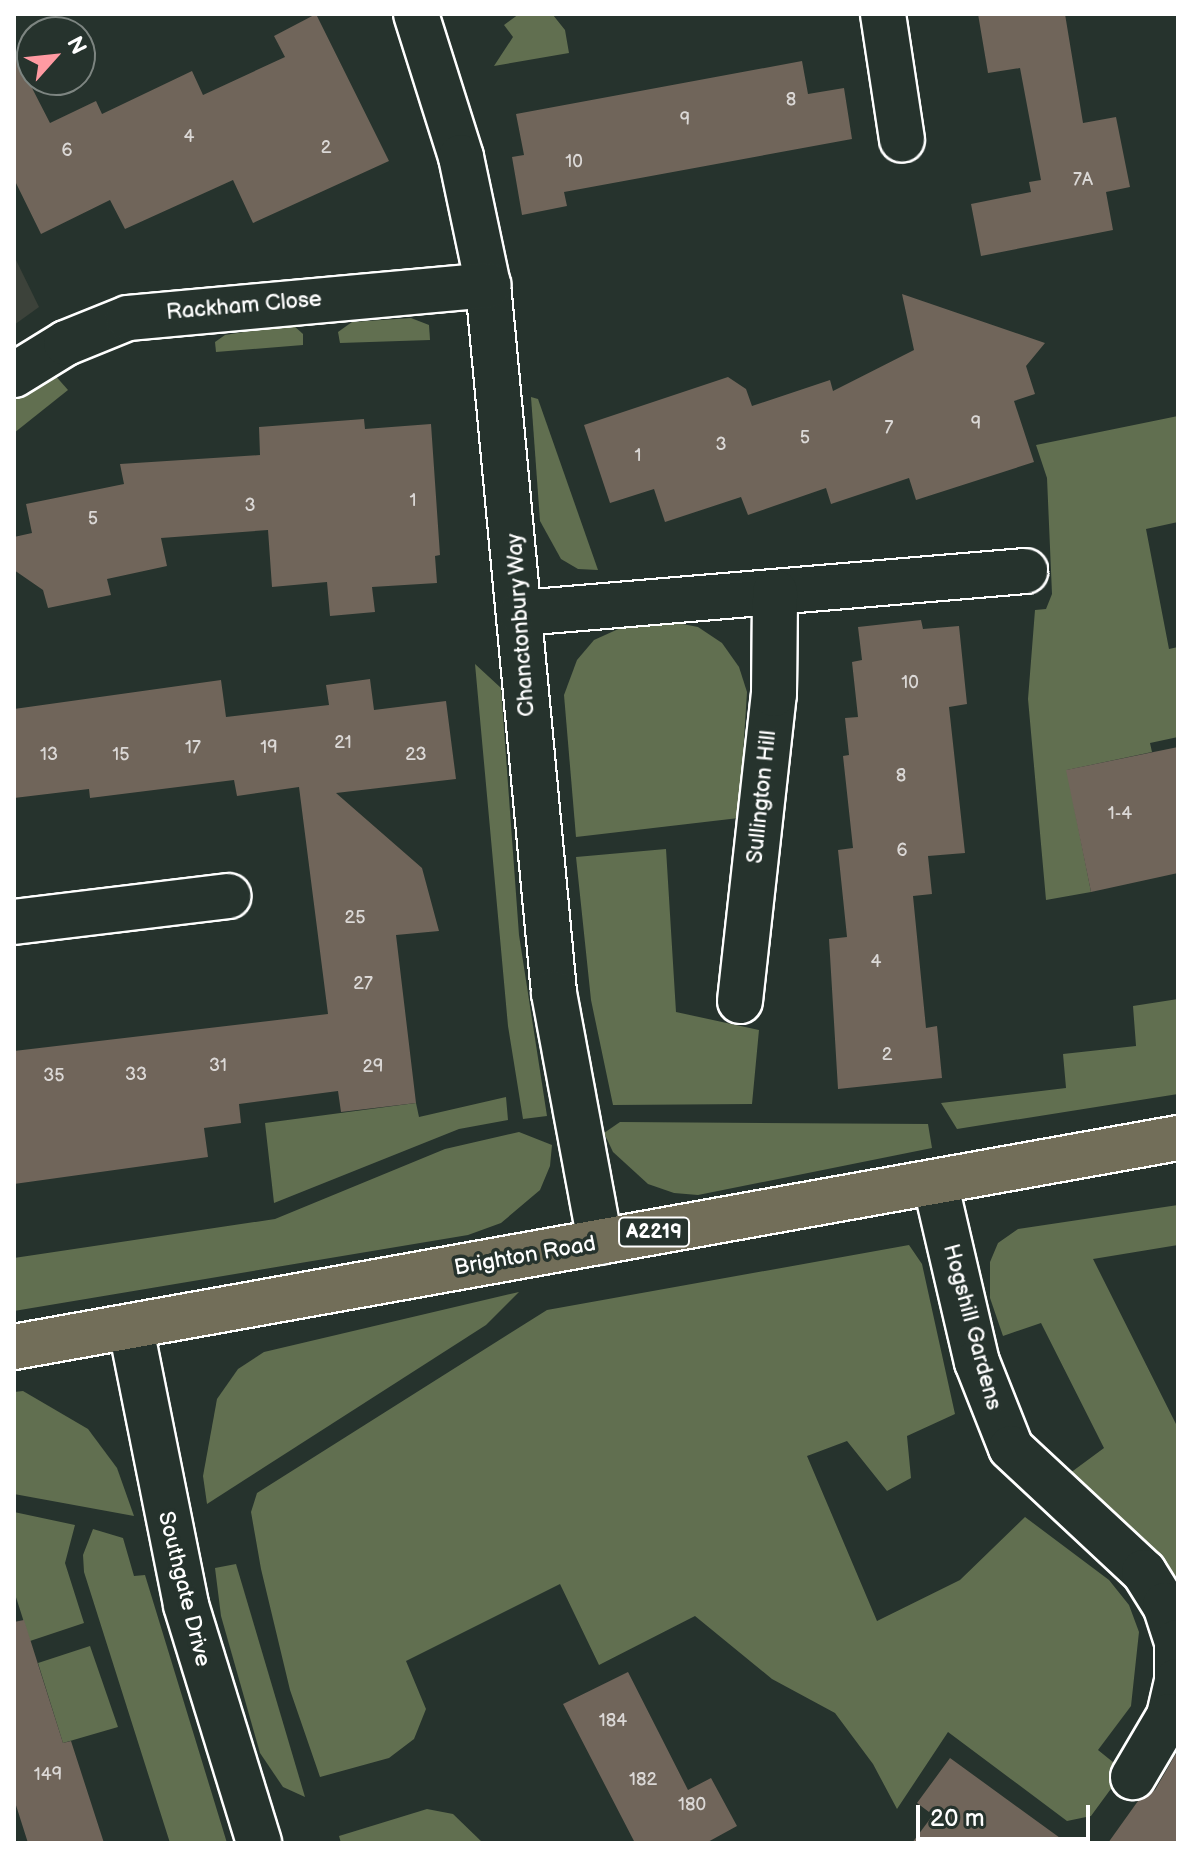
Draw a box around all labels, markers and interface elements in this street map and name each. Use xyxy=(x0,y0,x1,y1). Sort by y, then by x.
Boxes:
north arrow xyxy=(16,16,96,96)
text: N xyxy=(60,32,92,59)
house number: 8 xyxy=(786,89,796,111)
house number: 9 xyxy=(680,109,690,131)
house number: 4 xyxy=(184,126,194,148)
house number: 2 xyxy=(321,137,331,159)
house number: 6 xyxy=(62,140,72,162)
house number: 10 xyxy=(565,151,583,173)
house number: 7A xyxy=(1073,169,1093,191)
street label: Rackham Close xyxy=(165,286,323,326)
house number: 9 xyxy=(971,413,981,435)
house number: 7 xyxy=(885,417,893,439)
house number: 5 xyxy=(800,427,810,449)
house number: 3 xyxy=(715,434,727,456)
house number: 1 xyxy=(635,445,641,467)
house number: 1 xyxy=(410,490,416,512)
house number: 3 xyxy=(244,495,256,517)
house number: 5 xyxy=(88,508,98,530)
street label: Chanctonbury Way xyxy=(501,531,541,719)
house number: 10 xyxy=(901,672,919,694)
street label: Sullington Hill xyxy=(742,729,782,865)
house number: 21 xyxy=(334,732,352,754)
house number: 17 xyxy=(185,737,201,759)
house number: 19 xyxy=(260,737,278,759)
house number: 13 xyxy=(40,744,58,766)
house number: 15 xyxy=(112,744,130,766)
house number: 23 xyxy=(405,744,427,766)
house number: 8 xyxy=(896,765,906,787)
house number: 1-4 xyxy=(1108,803,1132,825)
house number: 6 xyxy=(897,840,907,862)
house number: 25 xyxy=(345,907,365,929)
house number: 4 xyxy=(871,951,881,973)
house number: 27 xyxy=(353,973,373,995)
house number: 2 xyxy=(882,1044,892,1066)
house number: 31 xyxy=(209,1055,227,1077)
house number: 29 xyxy=(362,1056,384,1078)
house number: 33 xyxy=(125,1064,147,1086)
house number: 35 xyxy=(43,1065,65,1087)
road number: A2219 xyxy=(618,1216,690,1248)
street label: Brighton Road xyxy=(452,1231,598,1281)
street label: Hogshill Gardens xyxy=(937,1241,1007,1413)
street label: Southgate Drive xyxy=(152,1509,216,1669)
house number: 184 xyxy=(599,1710,627,1732)
house number: 149 xyxy=(34,1764,62,1786)
house number: 182 xyxy=(629,1769,657,1791)
scale bar xyxy=(920,1789,1094,1839)
house number: 180 xyxy=(678,1794,706,1816)
text: 20 m xyxy=(930,1804,985,1833)

